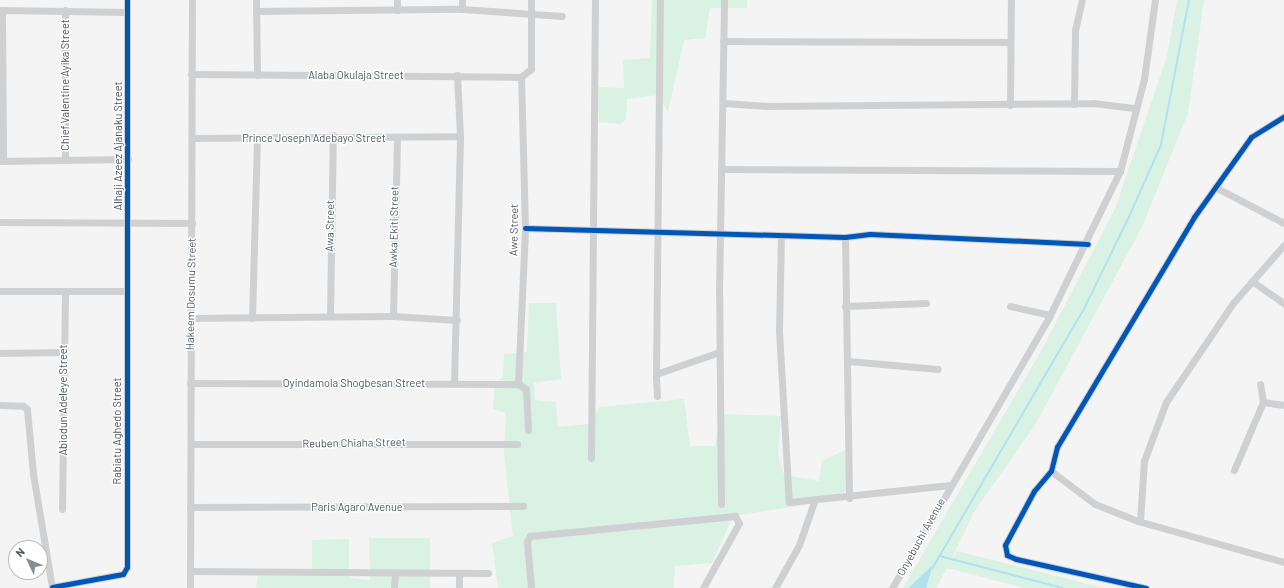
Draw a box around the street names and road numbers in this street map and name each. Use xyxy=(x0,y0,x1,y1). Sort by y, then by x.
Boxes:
street label: Chief Valentine Ayika Street xyxy=(58,19,72,151)
street label: Alaba Okulaja Street xyxy=(308,68,404,82)
street label: Alhaji Azeez Ajanaku Street xyxy=(111,81,125,211)
street label: Prince Joseph Adebayo Street xyxy=(242,131,386,145)
street label: Awka Ekiti Street xyxy=(387,186,401,268)
street label: Awa Street xyxy=(323,200,337,252)
street label: Awe Street xyxy=(507,204,521,256)
street label: Hakeem Dosumu Street xyxy=(183,238,199,350)
street label: Abiodun Adeleye Street xyxy=(56,344,70,456)
street label: Oyindamola Shogbesan Street xyxy=(283,376,425,390)
street label: Rabiatu Aghedo Street xyxy=(110,377,124,485)
street label: Reuben Chiaha Street xyxy=(302,436,406,450)
street label: Onyebuchi Avenue xyxy=(894,496,948,578)
street label: Paris Agaro Avenue xyxy=(311,500,403,514)

